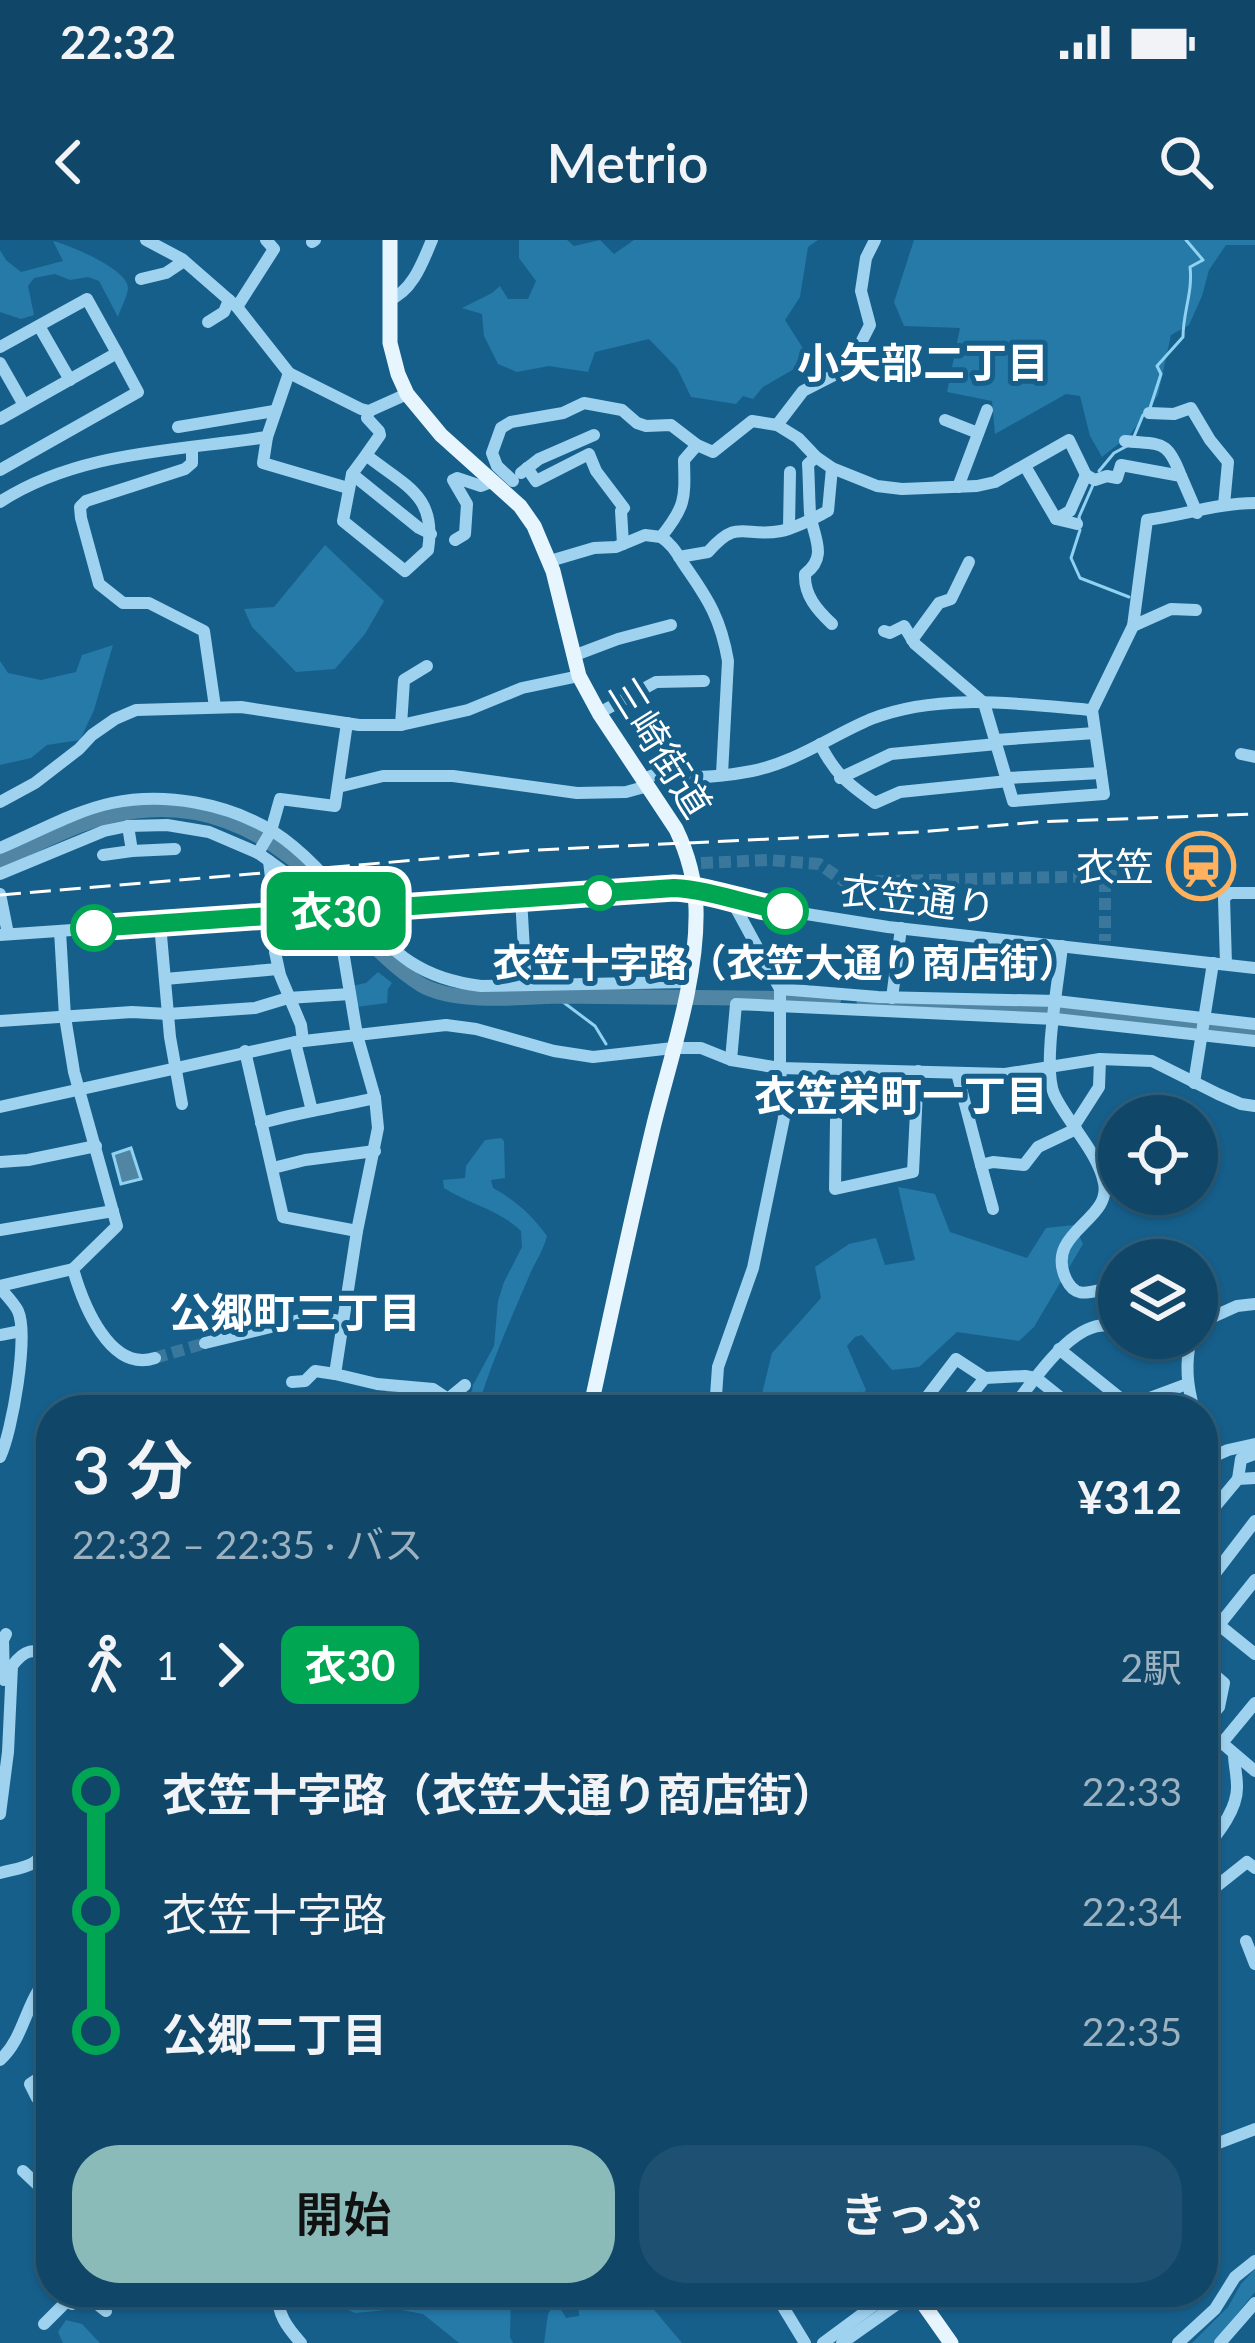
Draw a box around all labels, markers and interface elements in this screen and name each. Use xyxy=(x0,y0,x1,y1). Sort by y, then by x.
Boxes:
text: 22:32 xyxy=(60,15,176,69)
icon: back xyxy=(36,129,102,195)
icon: search xyxy=(1153,129,1219,195)
text: Metrio xyxy=(546,130,709,195)
district label: 小矢部二丁目 xyxy=(797,337,1049,387)
street label: 三崎街道 xyxy=(600,669,722,825)
station icon: 衣笠 xyxy=(1166,831,1236,901)
place label: 衣笠 xyxy=(1076,843,1154,889)
street label: 衣笠通り xyxy=(838,866,998,930)
line badge: 衣30 xyxy=(267,872,405,950)
unlabelled marker xyxy=(584,877,616,909)
text: 衣30 xyxy=(291,886,381,936)
marker: 衣笠十字路（衣笠大通り商店街） xyxy=(763,889,807,933)
unlabelled marker xyxy=(72,906,116,950)
place label: 衣笠十字路（衣笠大通り商店街） xyxy=(492,939,1078,985)
district label: 衣笠栄町一丁目 xyxy=(754,1070,1048,1120)
map controls xyxy=(1098,1095,1218,1359)
button: locate xyxy=(1098,1095,1218,1215)
button: layers xyxy=(1098,1239,1218,1359)
district label: 公郷町三丁目 xyxy=(169,1287,421,1337)
text: 3 分 xyxy=(72,1429,193,1508)
text: ¥312 xyxy=(1078,1470,1182,1524)
text: 22:32 – 22:35 · バス xyxy=(72,1521,423,1567)
icon: walk xyxy=(72,1632,138,1698)
icon: forward xyxy=(197,1632,263,1698)
text: 衣30 xyxy=(305,1640,395,1690)
text: 1 xyxy=(156,1642,179,1688)
text: 2駅 xyxy=(1120,1644,1182,1690)
text: 衣笠十字路（衣笠大通り商店街） xyxy=(162,1767,837,1821)
text: 22:33 xyxy=(1082,1768,1182,1814)
text: 衣笠十字路 xyxy=(162,1887,387,1941)
text: 22:34 xyxy=(1082,1888,1182,1934)
text: 公郷二丁目 xyxy=(162,2007,387,2061)
text: 22:35 xyxy=(1082,2008,1182,2054)
button: 開始 xyxy=(72,2145,615,2283)
button: きっぷ xyxy=(639,2145,1182,2283)

